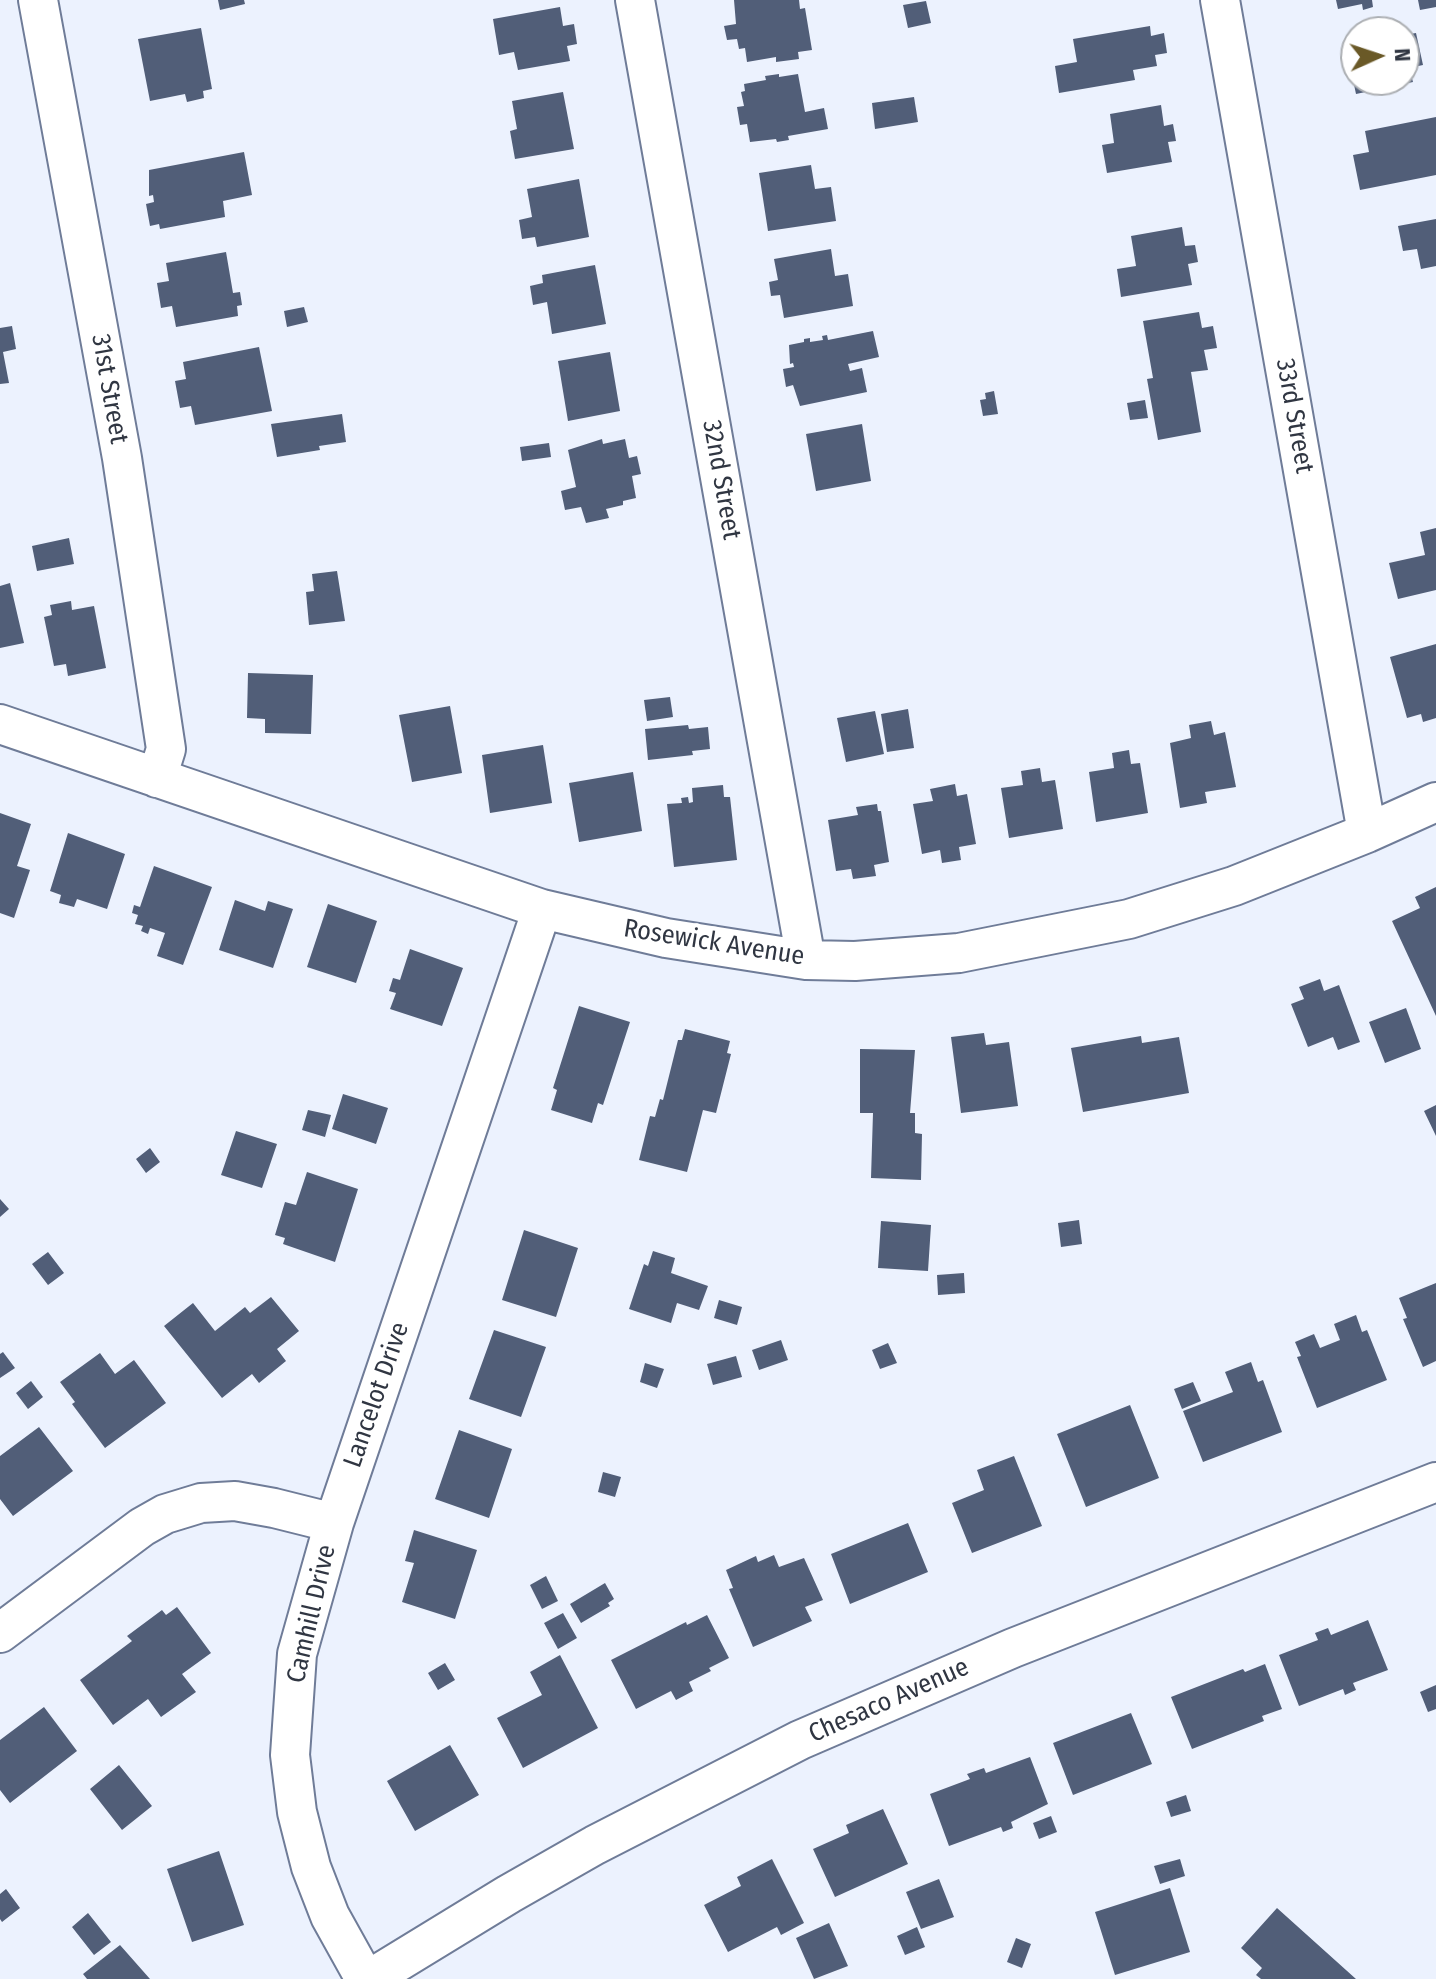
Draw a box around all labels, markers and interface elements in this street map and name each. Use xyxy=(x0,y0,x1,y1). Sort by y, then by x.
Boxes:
north arrow xyxy=(1340,16,1420,96)
text: N xyxy=(1389,48,1416,62)
street label: 31st Street xyxy=(84,332,134,446)
street label: 33rd Street xyxy=(1269,356,1319,476)
street label: 32nd Street xyxy=(695,418,747,542)
street label: Rosewick Avenue xyxy=(621,913,807,973)
street label: Lancelot Drive xyxy=(338,1318,416,1472)
street label: Camhill Drive xyxy=(281,1542,343,1686)
street label: Chesaco Avenue xyxy=(804,1652,974,1750)

